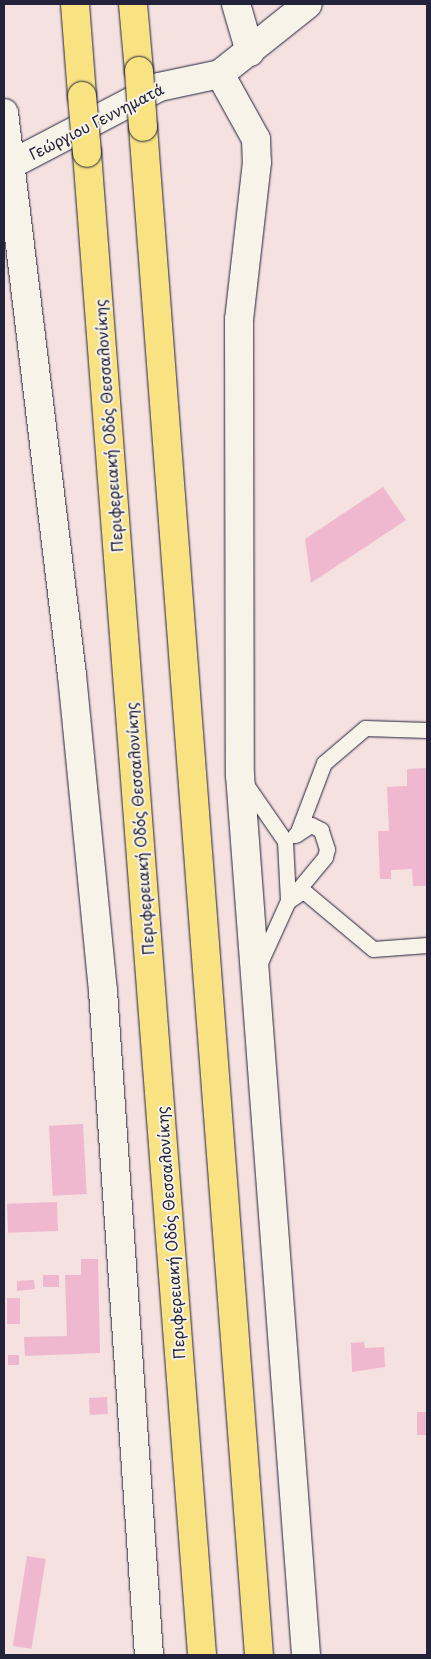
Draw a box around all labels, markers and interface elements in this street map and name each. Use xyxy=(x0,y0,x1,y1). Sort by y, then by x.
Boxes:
street label: Γεώργιου Γεννηματά xyxy=(26,79,166,163)
street label: Περιφερειακή Οδός Θεσσαλονίκης xyxy=(90,298,126,554)
street label: Περιφερειακή Οδός Θεσσαλονίκης xyxy=(121,701,157,957)
street label: Περιφερειακή Οδός Θεσσαλονίκης xyxy=(152,1105,188,1361)

